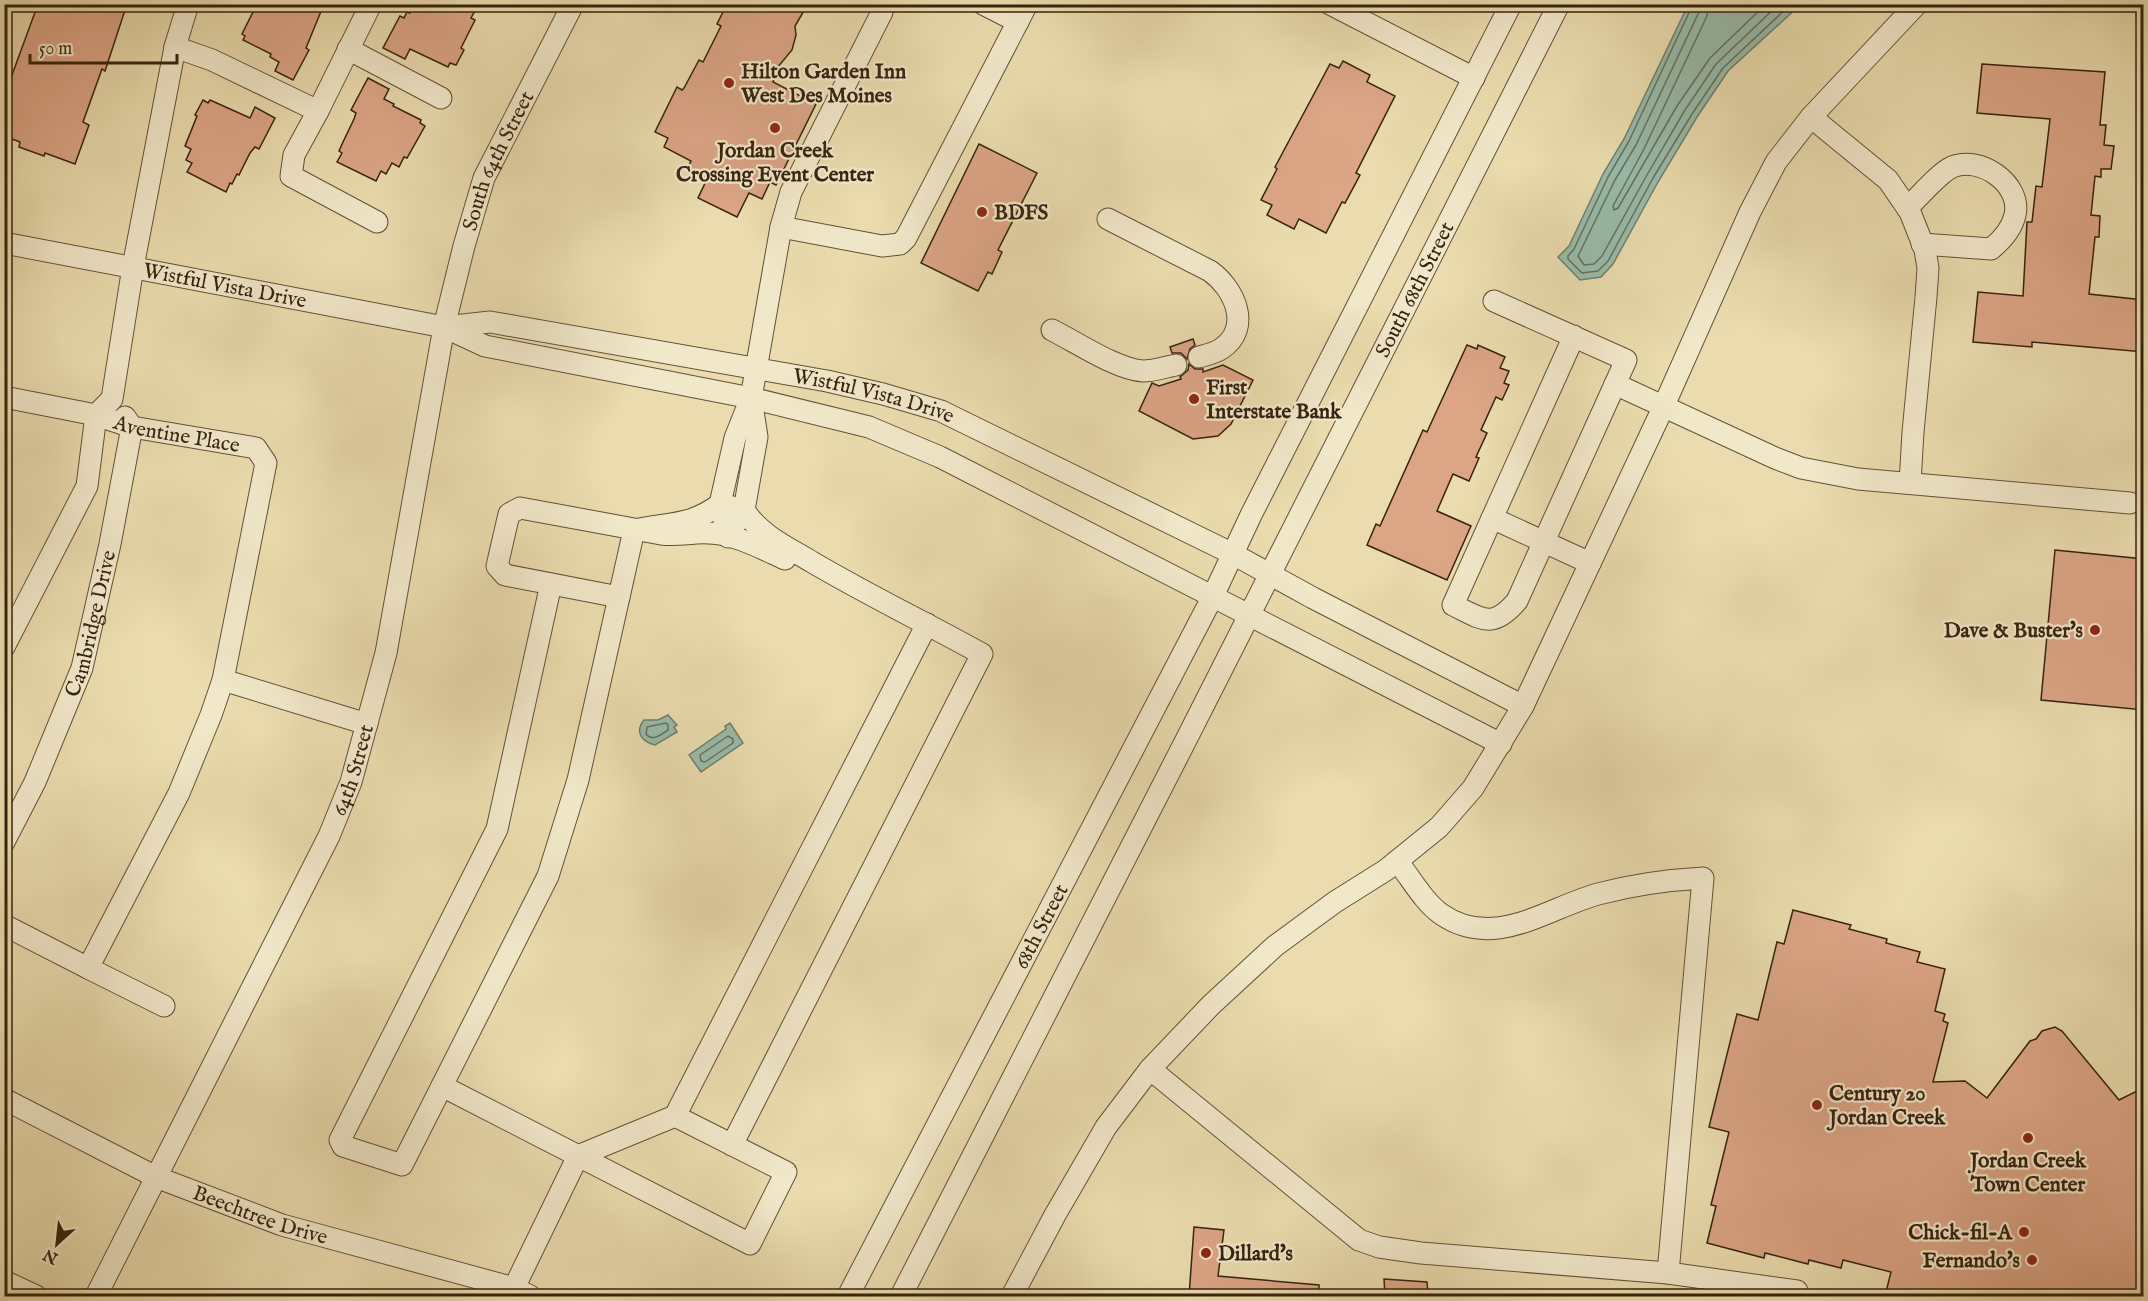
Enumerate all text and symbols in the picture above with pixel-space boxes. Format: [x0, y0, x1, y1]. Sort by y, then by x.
scale bar [30, 27, 177, 65]
text: 50 m [39, 38, 72, 61]
place label: Hilton Garden Inn West Des Moines [740, 59, 906, 110]
marker: Hilton Garden Inn West Des Moines [722, 76, 736, 90]
street label: South 64th Street [457, 87, 541, 234]
marker: Jordan Creek Crossing Event Center [768, 121, 782, 135]
place label: Jordan Creek Crossing Event Center [676, 138, 874, 189]
place label: BDFS [994, 200, 1049, 227]
marker: BDFS [975, 205, 989, 219]
street label: South 68th Street [1370, 218, 1461, 362]
street label: Wistful Vista Drive [141, 258, 309, 316]
street label: Wistful Vista Drive [791, 363, 959, 431]
place label: First Interstate Bank [1206, 375, 1342, 426]
marker: First Interstate Bank [1187, 392, 1201, 406]
street label: Aventine Place [109, 409, 242, 460]
street label: Cambridge Drive [59, 548, 123, 702]
place label: Dave & Buster's [1944, 618, 2083, 645]
marker: Dave & Buster's [2088, 623, 2102, 637]
street label: 64th Street [327, 722, 381, 820]
street label: 68th Street [1009, 880, 1075, 974]
place label: Century 20 Jordan Creek [1826, 1081, 1946, 1132]
marker: Century 20 Jordan Creek [1810, 1098, 1824, 1112]
marker: Jordan Creek Town Center [2021, 1131, 2035, 1145]
place label: Jordan Creek Town Center [1967, 1148, 2087, 1199]
street label: Beechtree Drive [189, 1180, 331, 1252]
north arrow [27, 1214, 87, 1274]
place label: Chick-fil-A [1908, 1220, 2014, 1247]
marker: Chick-fil-A [2017, 1225, 2031, 1239]
place label: Dillard's [1218, 1241, 1293, 1268]
text: N [40, 1243, 63, 1268]
marker: Dillard's [1199, 1246, 1213, 1260]
place label: Fernando's [1922, 1248, 2020, 1275]
marker: Fernando's [2025, 1253, 2039, 1267]

